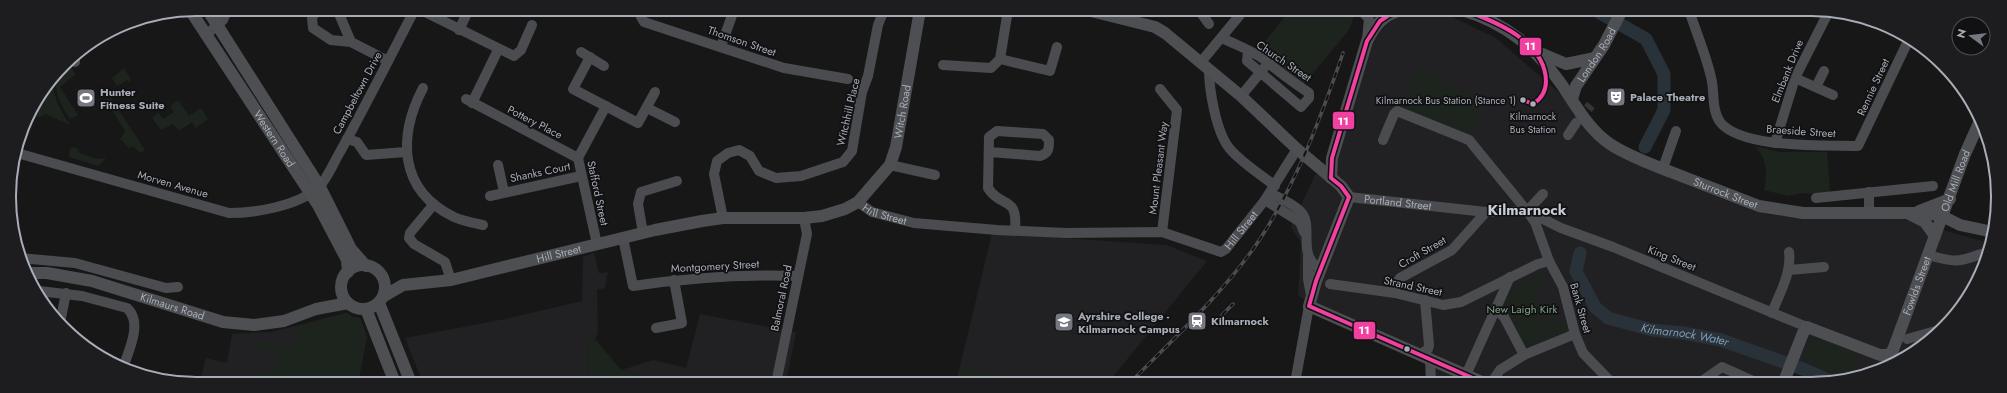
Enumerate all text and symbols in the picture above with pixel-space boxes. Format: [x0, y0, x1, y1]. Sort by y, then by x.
north arrow [1951, 16, 1991, 56]
street label: Thomson Street [706, 22, 779, 60]
street label: London Road [1573, 25, 1620, 85]
text: N [1952, 27, 1970, 40]
street label: Church Street [1253, 37, 1315, 86]
line badge: 11 [1519, 37, 1542, 56]
street label: Elmbank Drive [1767, 37, 1807, 105]
text: 11 [1524, 38, 1536, 54]
street label: Campbeltown Drive [328, 49, 386, 137]
street label: Rennie Street [1853, 55, 1893, 118]
street label: Witchhill Place [832, 76, 864, 148]
street label: Witch Road [890, 83, 915, 140]
place label: Hunter Fitness Suite [100, 84, 165, 113]
theatre icon: Palace Theatre [1605, 86, 1627, 108]
sports icon: Hunter Fitness Suite [75, 87, 97, 109]
place label: Palace Theatre [1630, 89, 1705, 105]
place label: Kilmarnock Bus Station (Stance 1) [1376, 93, 1516, 108]
marker: Kilmarnock Bus Station (Stance 1) [1518, 95, 1528, 105]
marker: Kilmarnock Bus Station [1528, 99, 1538, 109]
street label: Pottery Place [505, 101, 566, 143]
street label: Western Road [250, 107, 299, 170]
place label: Kilmarnock Bus Station [1510, 109, 1557, 137]
line badge: 11 [1332, 111, 1355, 130]
text: 11 [1337, 113, 1349, 129]
street label: Mount Pleasant Way [1144, 121, 1172, 215]
street label: Braeside Street [1766, 121, 1837, 141]
street label: Old Mill Road [1937, 147, 1974, 214]
street label: Shanks Court [508, 158, 572, 186]
street label: Stafford Street [583, 159, 613, 227]
street label: Morven Avenue [136, 166, 210, 202]
street label: Sturrock Street [1691, 173, 1760, 213]
street label: Portland Street [1363, 191, 1433, 214]
district label: Kilmarnock [1488, 199, 1567, 221]
street label: Hill Street [859, 200, 909, 229]
street label: Hill Street [1220, 207, 1261, 253]
street label: Croft Street [1395, 232, 1449, 272]
street label: Hill Street [535, 240, 583, 267]
street label: King Street [1646, 241, 1699, 275]
street label: Fowlds Street [1899, 254, 1935, 317]
street label: Montgomery Street [670, 256, 760, 276]
street label: Balmoral Road [766, 263, 796, 333]
street label: Strand Street [1382, 272, 1444, 300]
street label: Bank Street [1566, 281, 1596, 335]
street label: Kilmaurs Road [138, 289, 207, 324]
park label: New Laigh Kirk [1487, 301, 1558, 317]
place label: Ayrshire College - Kilmarnock Campus [1077, 308, 1180, 337]
station icon: Kilmarnock [1186, 310, 1208, 332]
school or university icon: Ayrshire College - Kilmarnock Campus [1053, 311, 1075, 333]
place label: Kilmarnock [1211, 313, 1269, 329]
water label: Kilmarnock Water [1639, 318, 1732, 351]
line badge: 11 [1353, 321, 1376, 340]
text: 11 [1358, 322, 1370, 338]
unlabelled marker [1402, 344, 1412, 354]

